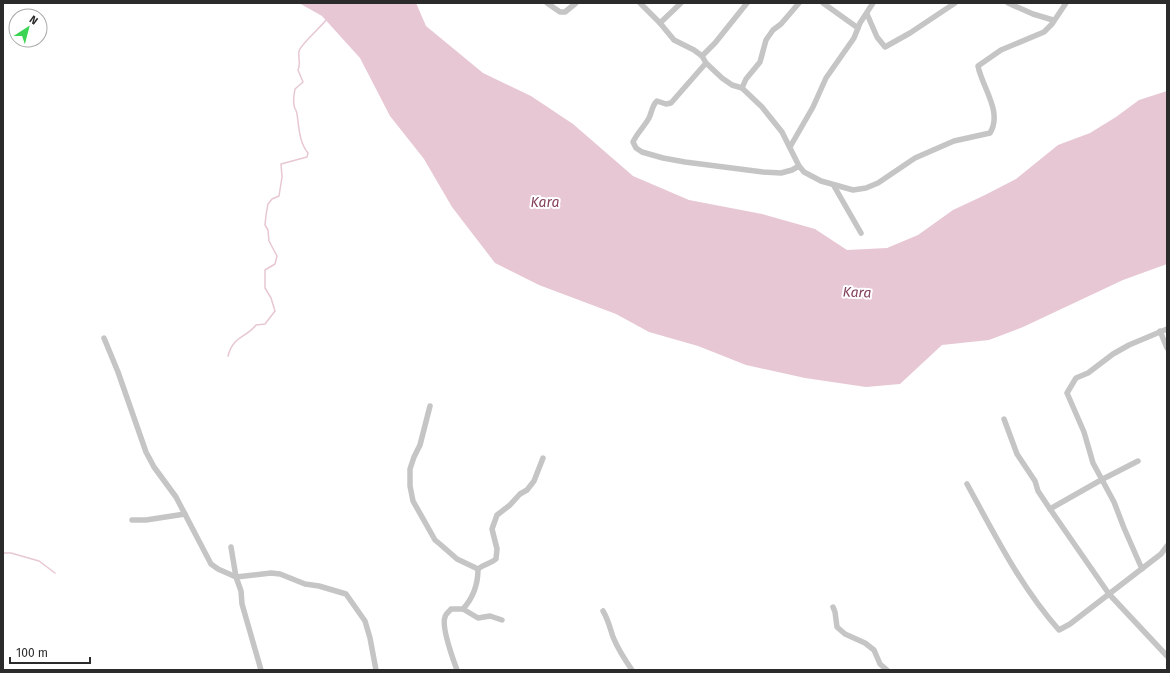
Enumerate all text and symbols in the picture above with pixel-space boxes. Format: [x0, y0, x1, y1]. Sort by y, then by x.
north arrow [8, 8, 48, 48]
text: N [27, 13, 40, 28]
water label: Kara [531, 194, 559, 211]
water label: Kara [842, 284, 872, 301]
scale bar [10, 639, 90, 665]
text: 100 m [16, 646, 48, 660]

